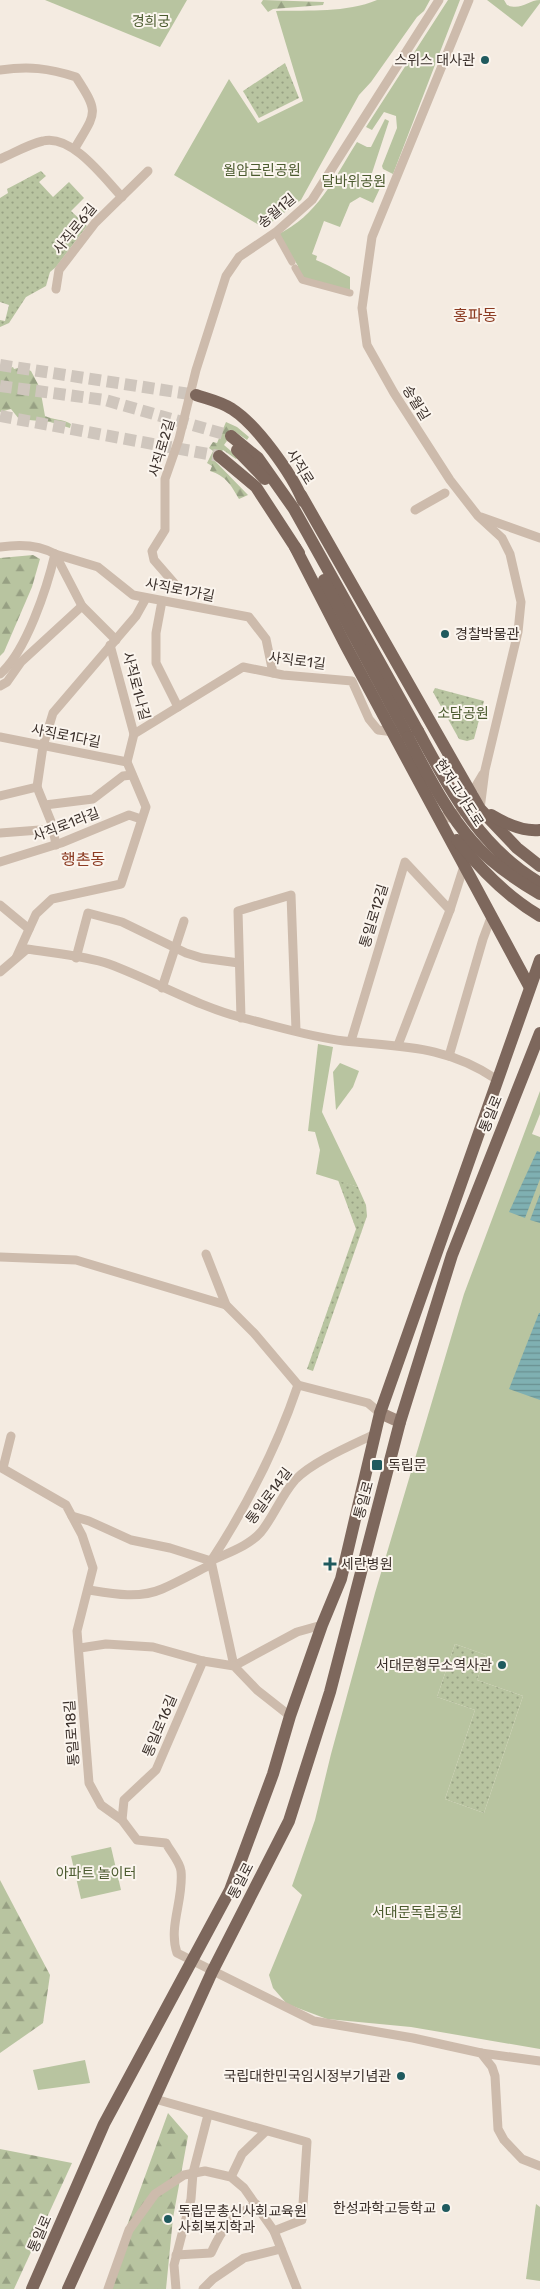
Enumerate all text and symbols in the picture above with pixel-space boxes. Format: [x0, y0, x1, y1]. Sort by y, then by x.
park label: 경희궁 [132, 13, 170, 30]
place label: 스위스 대사관 [394, 52, 475, 69]
marker: 스위스 대사관 [479, 54, 491, 66]
park label: 월암근린공원 [223, 162, 301, 179]
park label: 달바위공원 [322, 173, 386, 190]
street label: 송월1길 [254, 190, 300, 232]
street label: 사직로6길 [50, 200, 100, 258]
district label: 홍파동 [453, 306, 497, 325]
street label: 송월길 [399, 382, 433, 424]
street label: 사직로2길 [146, 417, 178, 479]
street label: 사직로 [283, 446, 318, 488]
street label: 사직로1가길 [144, 575, 216, 605]
place label: 경찰박물관 [455, 626, 520, 643]
marker: 경찰박물관 [439, 628, 451, 640]
street label: 사직로1길 [267, 649, 327, 673]
street label: 사직로1나길 [119, 650, 153, 722]
park label: 소담공원 [437, 705, 489, 722]
street label: 사직로1다길 [30, 721, 102, 751]
street label: 현저고가도로 [431, 756, 487, 830]
street label: 사직로1라길 [30, 804, 102, 846]
district label: 행촌동 [61, 850, 105, 869]
street label: 통일로12길 [356, 882, 392, 950]
street label: 통일로 [476, 1093, 506, 1135]
place label: 독립문 [388, 1457, 427, 1474]
marker: 독립문 [370, 1458, 384, 1472]
street label: 통일로14길 [242, 1464, 296, 1528]
street label: 통일로 [351, 1479, 377, 1521]
place label: 세란병원 [341, 1556, 393, 1573]
marker: 세란병원 [323, 1557, 337, 1571]
place label: 서대문형무소역사관 [376, 1657, 492, 1674]
marker: 서대문형무소역사관 [496, 1659, 508, 1671]
street label: 통일로16길 [139, 1692, 181, 1760]
street label: 통일로18길 [61, 1699, 83, 1767]
street label: 통일로 [225, 1860, 257, 1902]
park label: 아파트 놀이터 [56, 1865, 136, 1882]
park label: 서대문독립공원 [372, 1904, 462, 1921]
place label: 국립대한민국임시정부기념관 [224, 2068, 391, 2085]
marker: 국립대한민국임시정부기념관 [395, 2070, 407, 2082]
place label: 한성과학고등학교 [333, 2200, 436, 2217]
marker: 한성과학고등학교 [440, 2202, 452, 2214]
place label: 독립문총신사회교육원 사회복지학과 [178, 2203, 307, 2236]
street label: 통일로 [25, 2213, 55, 2255]
marker: 독립문총신사회교육원 사회복지학과 [162, 2213, 174, 2225]

